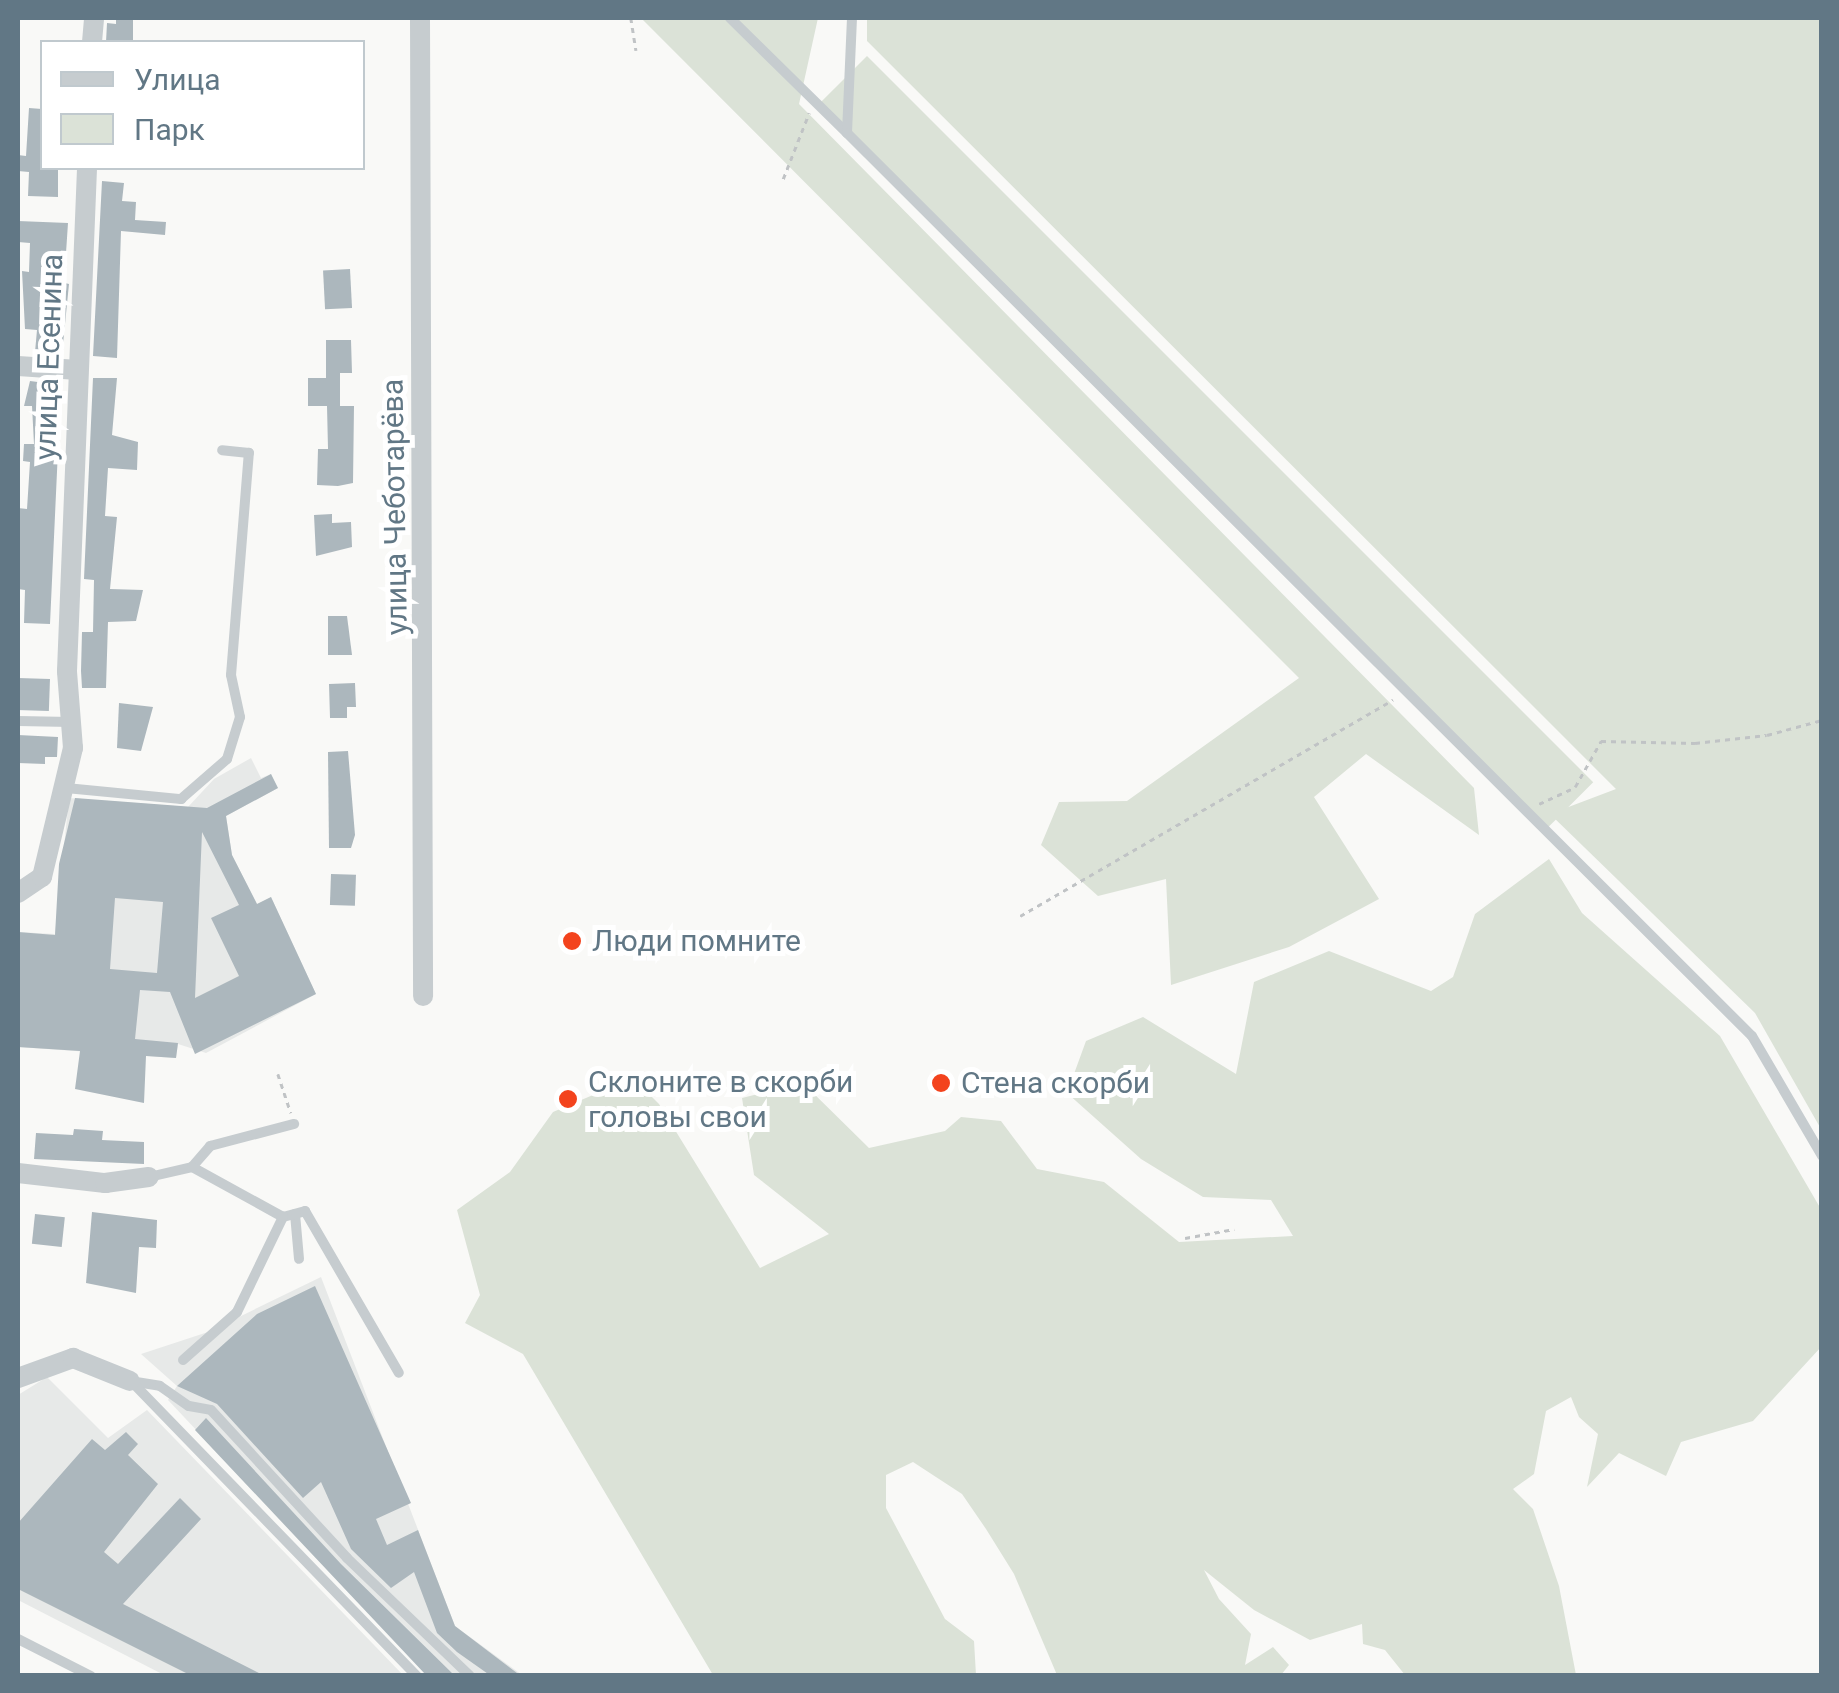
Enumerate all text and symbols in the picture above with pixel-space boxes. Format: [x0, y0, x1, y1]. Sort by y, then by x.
legend [40, 40, 365, 170]
text: Улица [134, 62, 221, 97]
text: Парк [134, 112, 205, 147]
street label: улица Есенина [27, 253, 71, 461]
street label: улица Чеботарёва [375, 379, 415, 635]
place label: Люди помните [592, 923, 801, 959]
marker: Люди помните [561, 930, 583, 952]
place label: Склоните в скорби головы свои [588, 1064, 853, 1134]
place label: Стена скорби [961, 1065, 1150, 1101]
marker: Стена скорби [930, 1072, 952, 1094]
marker: Склоните в скорби головы свои [557, 1088, 579, 1110]

